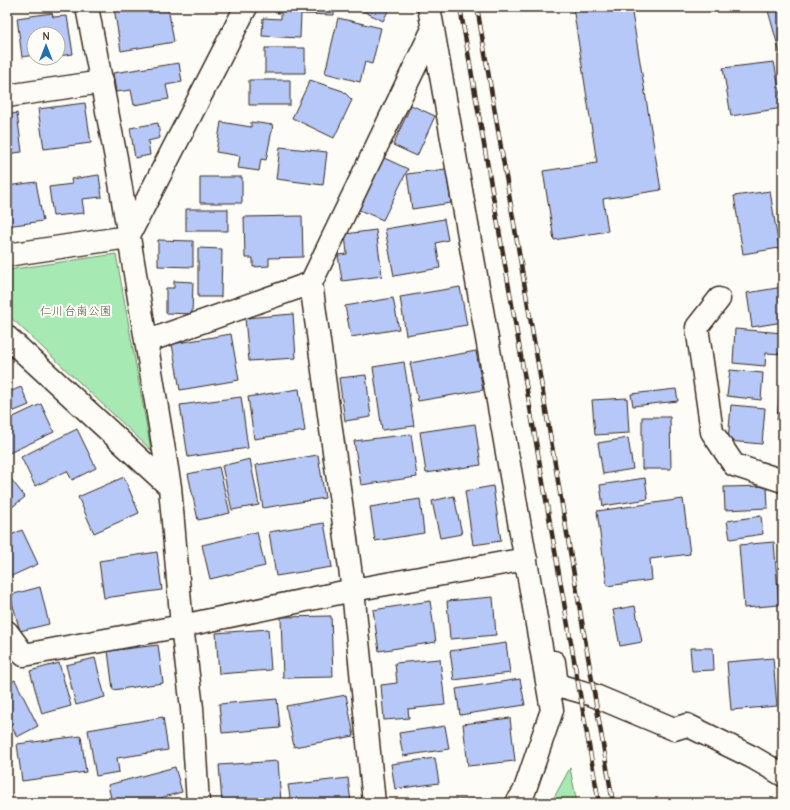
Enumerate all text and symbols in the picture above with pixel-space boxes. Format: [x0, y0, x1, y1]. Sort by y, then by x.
north arrow [26, 26, 66, 66]
text: N [42, 30, 50, 43]
park label: 仁川台南公園 [40, 304, 112, 318]

